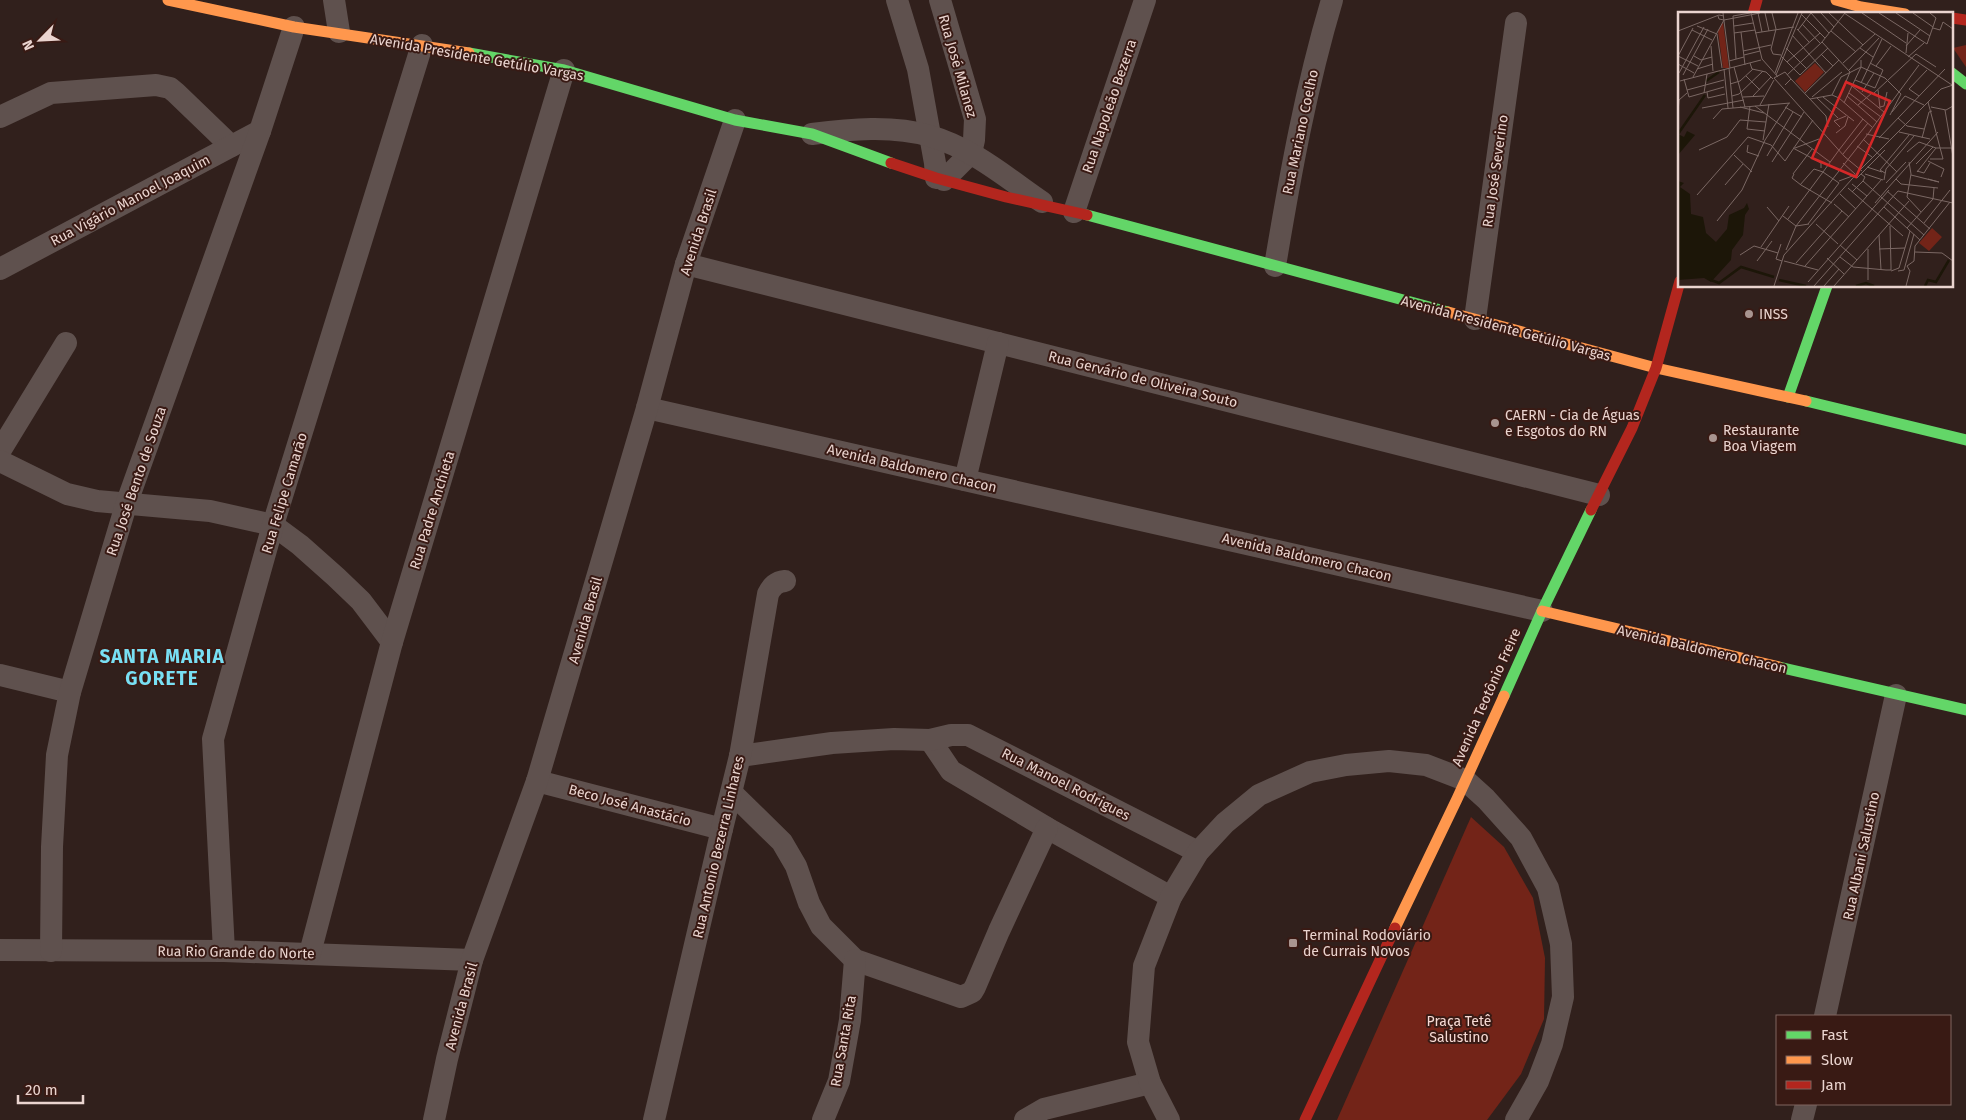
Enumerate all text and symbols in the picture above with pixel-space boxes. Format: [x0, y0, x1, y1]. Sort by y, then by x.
inset map [1678, 12, 1954, 288]
street label: Rua José Milanez [935, 13, 980, 120]
north arrow [15, 15, 65, 65]
street label: Avenida Presidente Getúlio Vargas [369, 30, 585, 85]
text: N [19, 37, 38, 53]
street label: Rua Napoleão Bezerra [1079, 37, 1140, 175]
street label: Rua Mariano Coelho [1279, 68, 1322, 196]
street label: Rua José Severino [1479, 114, 1512, 229]
street label: Rua Vigário Manoel Joaquim [48, 151, 213, 250]
street label: Avenida Brasil [677, 187, 720, 277]
street label: Avenida Presidente Getúlio Vargas [1399, 292, 1613, 365]
place label: INSS [1759, 306, 1788, 323]
marker: INSS [1743, 308, 1755, 320]
street label: Rua Gervário de Oliveira Souto [1047, 348, 1239, 411]
street label: Rua José Bento de Souza [103, 404, 170, 558]
place label: CAERN - Cia de Águas e Esgotos do RN [1505, 406, 1640, 440]
marker: CAERN - Cia de Águas e Esgotos do RN [1489, 417, 1501, 429]
place label: Restaurante Boa Viagem [1723, 422, 1799, 455]
street label: Rua Felipe Camarão [258, 431, 311, 556]
marker: Restaurante Boa Viagem [1707, 432, 1719, 444]
street label: Avenida Baldomero Chacon [825, 441, 998, 496]
street label: Rua Padre Anchieta [406, 449, 459, 571]
street label: Avenida Baldomero Chacon [1220, 530, 1393, 585]
street label: Avenida Brasil [565, 575, 606, 666]
street label: Avenida Baldomero Chacon [1615, 622, 1788, 677]
street label: Avenida Teotônio Freire [1448, 626, 1525, 769]
district label: SANTA MARIA GORETE [99, 645, 225, 690]
street label: Rua Manoel Rodrigues [999, 745, 1133, 824]
street label: Rua Antonio Bezerra Linhares [689, 754, 748, 940]
street label: Beco José Anastácio [567, 781, 693, 830]
street label: Rua Albani Salustino [1840, 790, 1883, 922]
place label: Terminal Rodoviário de Currais Novos [1303, 927, 1431, 960]
marker: Terminal Rodoviário de Currais Novos [1287, 937, 1299, 949]
street label: Rua Rio Grande do Norte [157, 943, 315, 962]
street label: Avenida Brasil [442, 961, 481, 1052]
street label: Rua Santa Rita [827, 994, 860, 1088]
park label: Praça Tetê Salustino [1427, 1013, 1491, 1046]
legend [1776, 1015, 1951, 1105]
text: Fast [1821, 1026, 1848, 1044]
text: Slow [1821, 1051, 1853, 1069]
scale bar [18, 1072, 82, 1104]
text: Jam [1821, 1076, 1847, 1094]
text: 20 m [25, 1081, 58, 1099]

